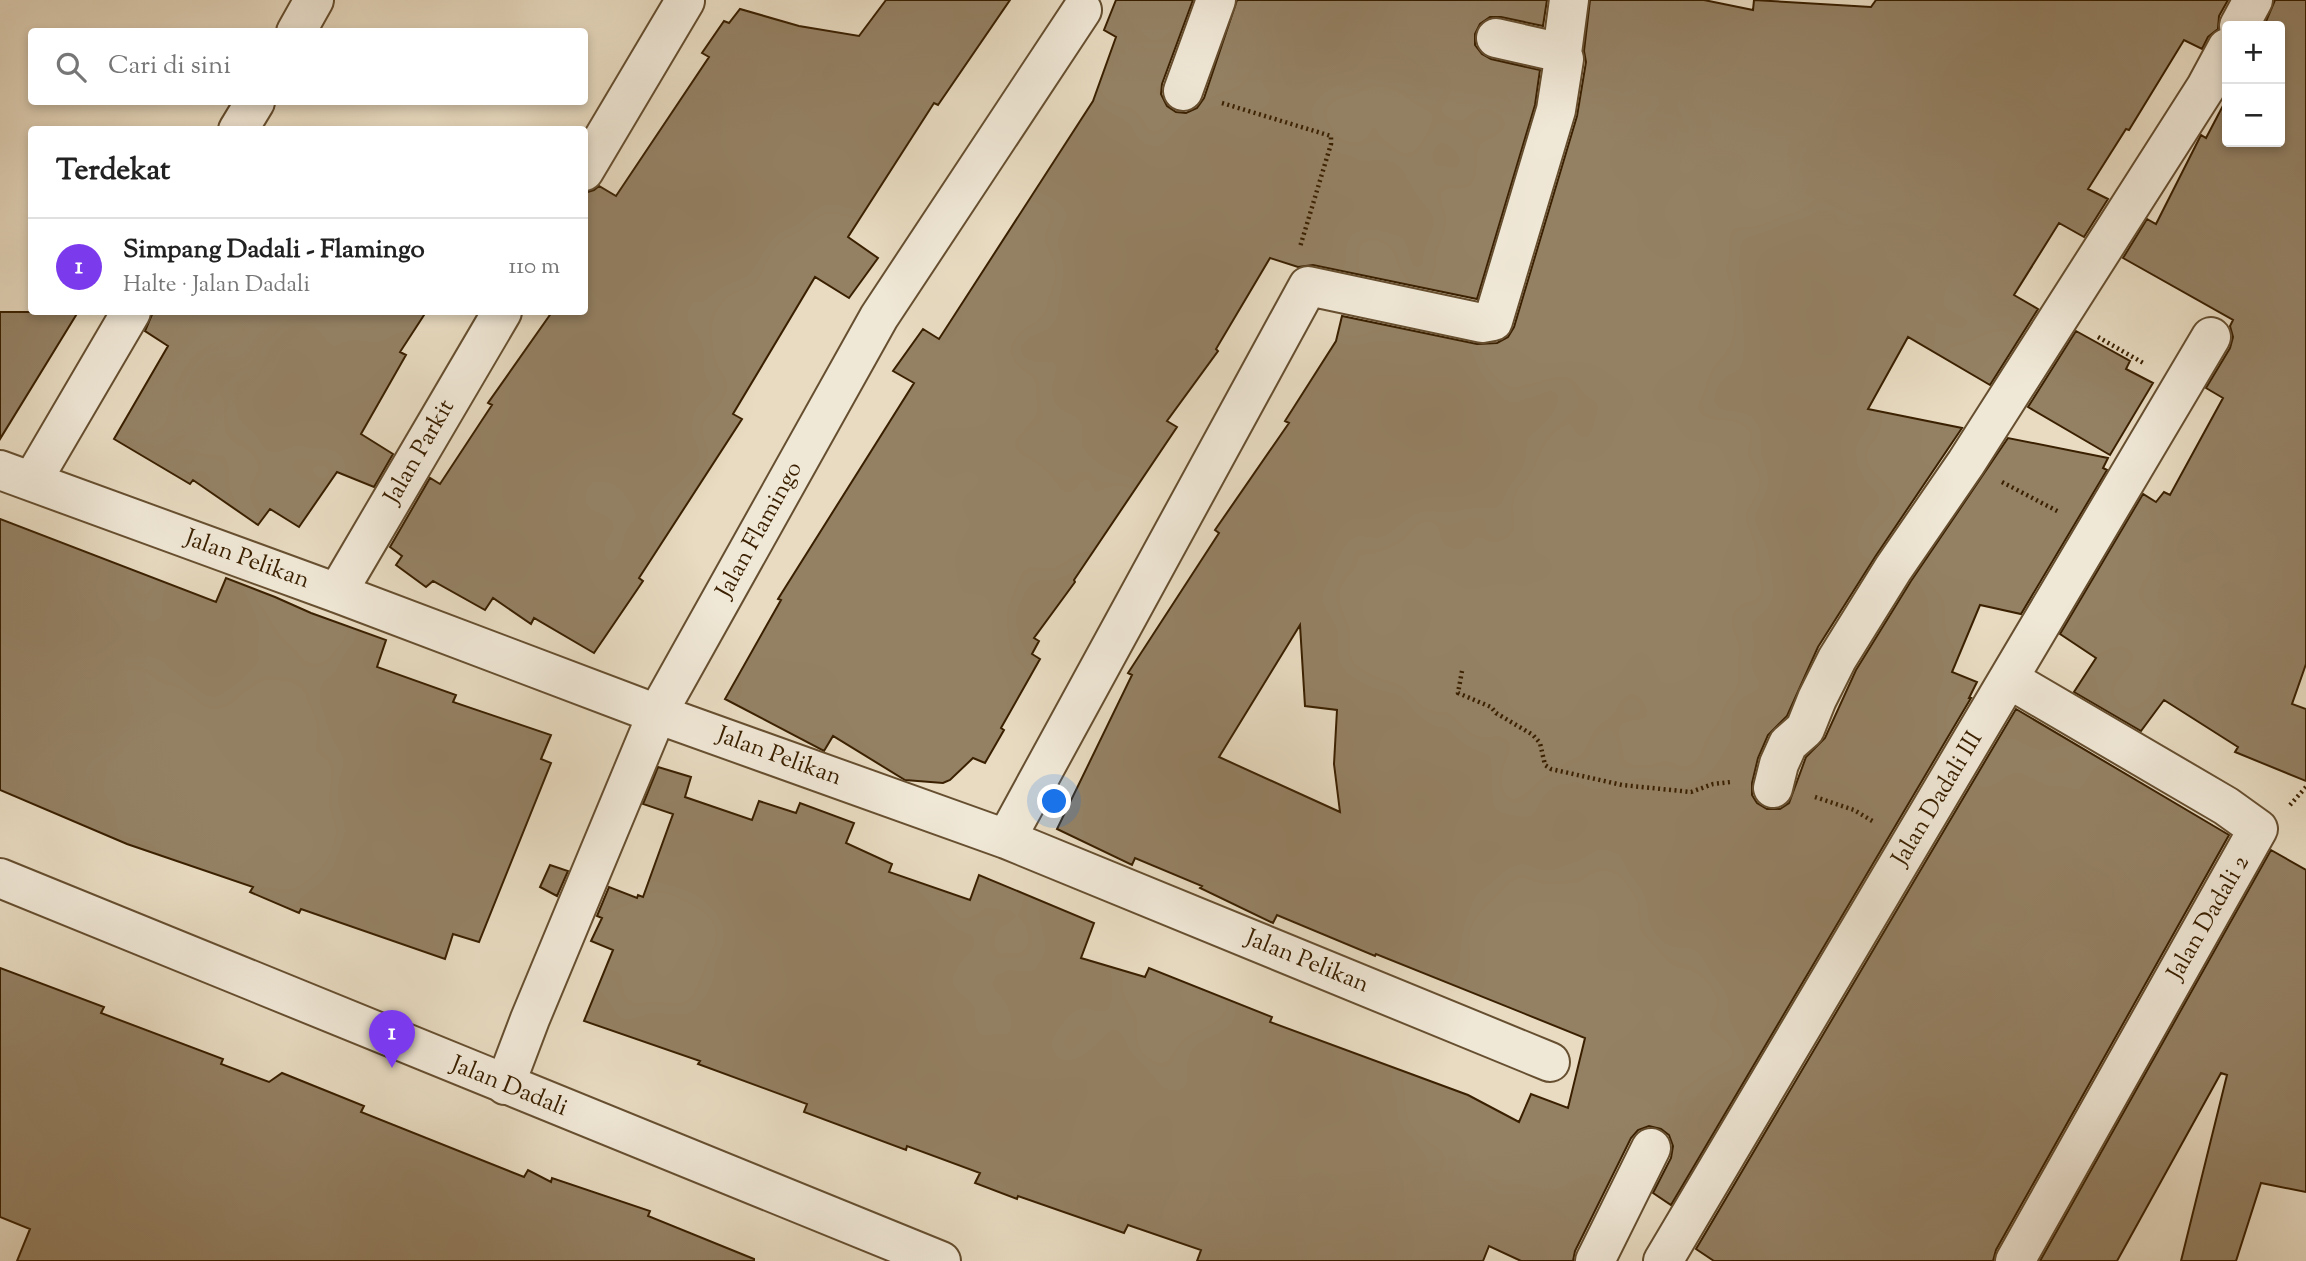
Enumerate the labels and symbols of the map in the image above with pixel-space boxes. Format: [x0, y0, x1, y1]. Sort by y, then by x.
street label: Jalan Parkit [375, 393, 464, 512]
street label: Jalan Flamingo [707, 456, 812, 606]
street label: Jalan Pelikan [178, 521, 314, 598]
street label: Jalan Pelikan [710, 718, 846, 795]
street label: Jalan Dadali III [1883, 725, 1992, 874]
your location [1037, 784, 1071, 818]
street label: Jalan Dadali 2 [2158, 849, 2259, 989]
street label: Jalan Pelikan [1238, 921, 1374, 1002]
pin: 1 [369, 1010, 415, 1068]
street label: Jalan Dadali [444, 1047, 573, 1126]

